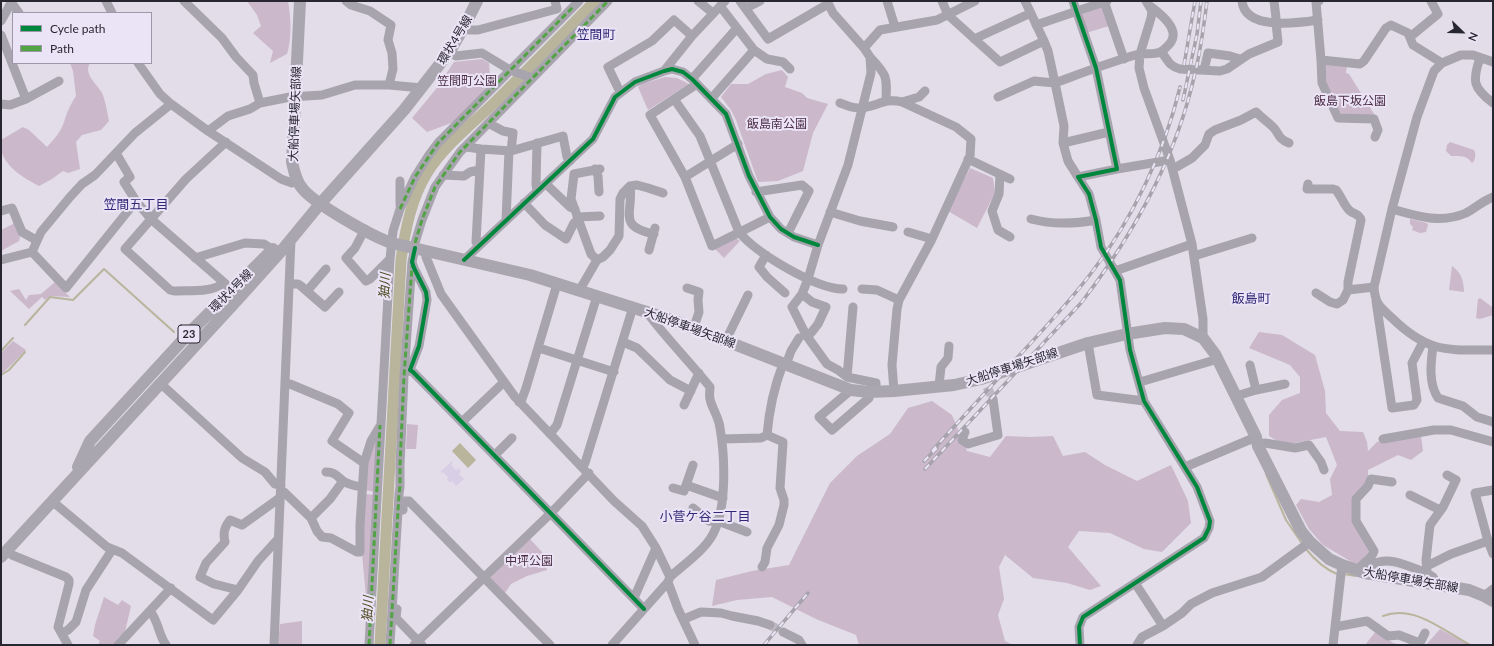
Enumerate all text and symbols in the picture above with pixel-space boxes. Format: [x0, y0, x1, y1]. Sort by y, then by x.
legend [12, 12, 152, 64]
north arrow [1442, 12, 1482, 52]
street label: 環状4号線 [435, 13, 475, 67]
text: Cycle path [50, 21, 105, 36]
district label: 笠間町 [577, 27, 615, 43]
text: N [1466, 30, 1481, 43]
text: Path [50, 41, 74, 56]
street label: 大船停車場矢部線 [286, 66, 304, 162]
park label: 笠間町公園 [437, 74, 497, 88]
park label: 飯島下坂公園 [1314, 94, 1386, 108]
park label: 飯島南公園 [747, 117, 807, 131]
district label: 笠間五丁目 [104, 197, 168, 213]
street label: 環状4号線 [206, 266, 256, 316]
water label: 㹨川 [377, 273, 393, 299]
district label: 飯島町 [1232, 291, 1270, 307]
street label: 大船停車場矢部線 [642, 305, 738, 351]
road number: 23 [178, 325, 200, 343]
street label: 大船停車場矢部線 [964, 345, 1060, 389]
district label: 小菅ケ谷二丁目 [660, 509, 750, 525]
park label: 中坪公園 [505, 554, 553, 568]
street label: 大船停車場矢部線 [1362, 565, 1460, 595]
water label: 㹨川 [360, 596, 376, 622]

